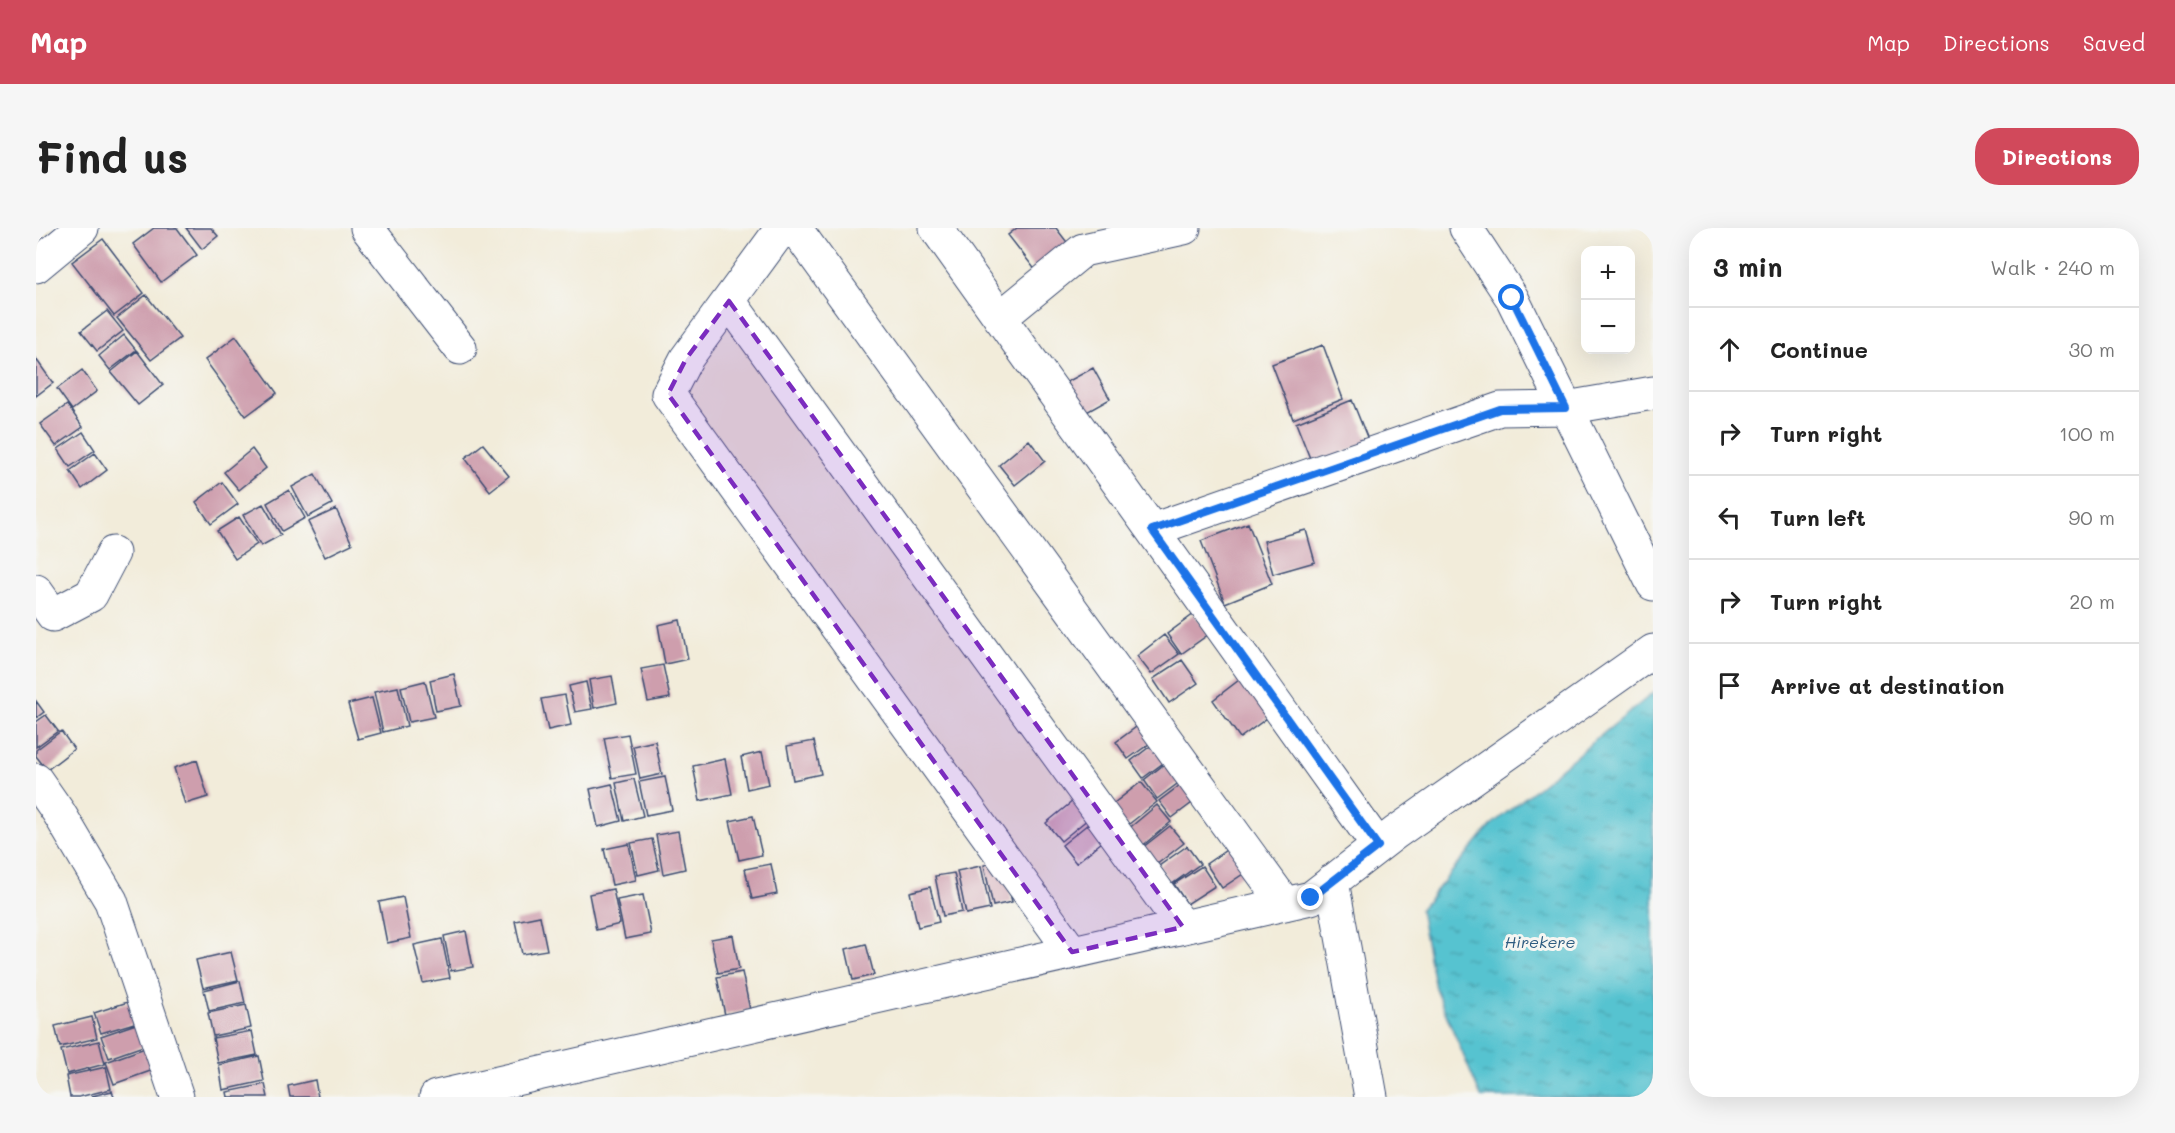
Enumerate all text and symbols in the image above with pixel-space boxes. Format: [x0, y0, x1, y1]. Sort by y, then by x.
text: Map [30, 24, 87, 60]
text: Map [1867, 29, 1910, 56]
text: Directions [1943, 29, 2050, 56]
text: Saved [2083, 29, 2145, 56]
button: Directions [1975, 128, 2139, 185]
text: Find us [36, 129, 188, 184]
map controls [1581, 246, 1635, 354]
button: + [1581, 246, 1635, 300]
text: 3 min [1713, 250, 1782, 284]
text: Walk · 240 m [1990, 254, 2115, 280]
route start [1498, 284, 1524, 310]
button: − [1581, 300, 1635, 354]
icon: ahead [1713, 333, 1746, 366]
text: Continue [1770, 335, 1868, 364]
text: 30 m [2069, 336, 2115, 362]
icon: right [1713, 417, 1746, 450]
text: Turn right [1770, 419, 1882, 448]
text: 100 m [2059, 420, 2115, 446]
icon: left [1713, 501, 1746, 534]
text: Turn left [1770, 503, 1866, 532]
text: 90 m [2069, 504, 2115, 530]
icon: right [1713, 585, 1746, 618]
text: Turn right [1770, 587, 1882, 616]
text: 20 m [2069, 588, 2115, 614]
icon: arrive [1713, 669, 1746, 702]
text: Arrive at destination [1770, 671, 2005, 700]
route end [1297, 884, 1323, 910]
water label: Hirekere [1505, 931, 1575, 952]

